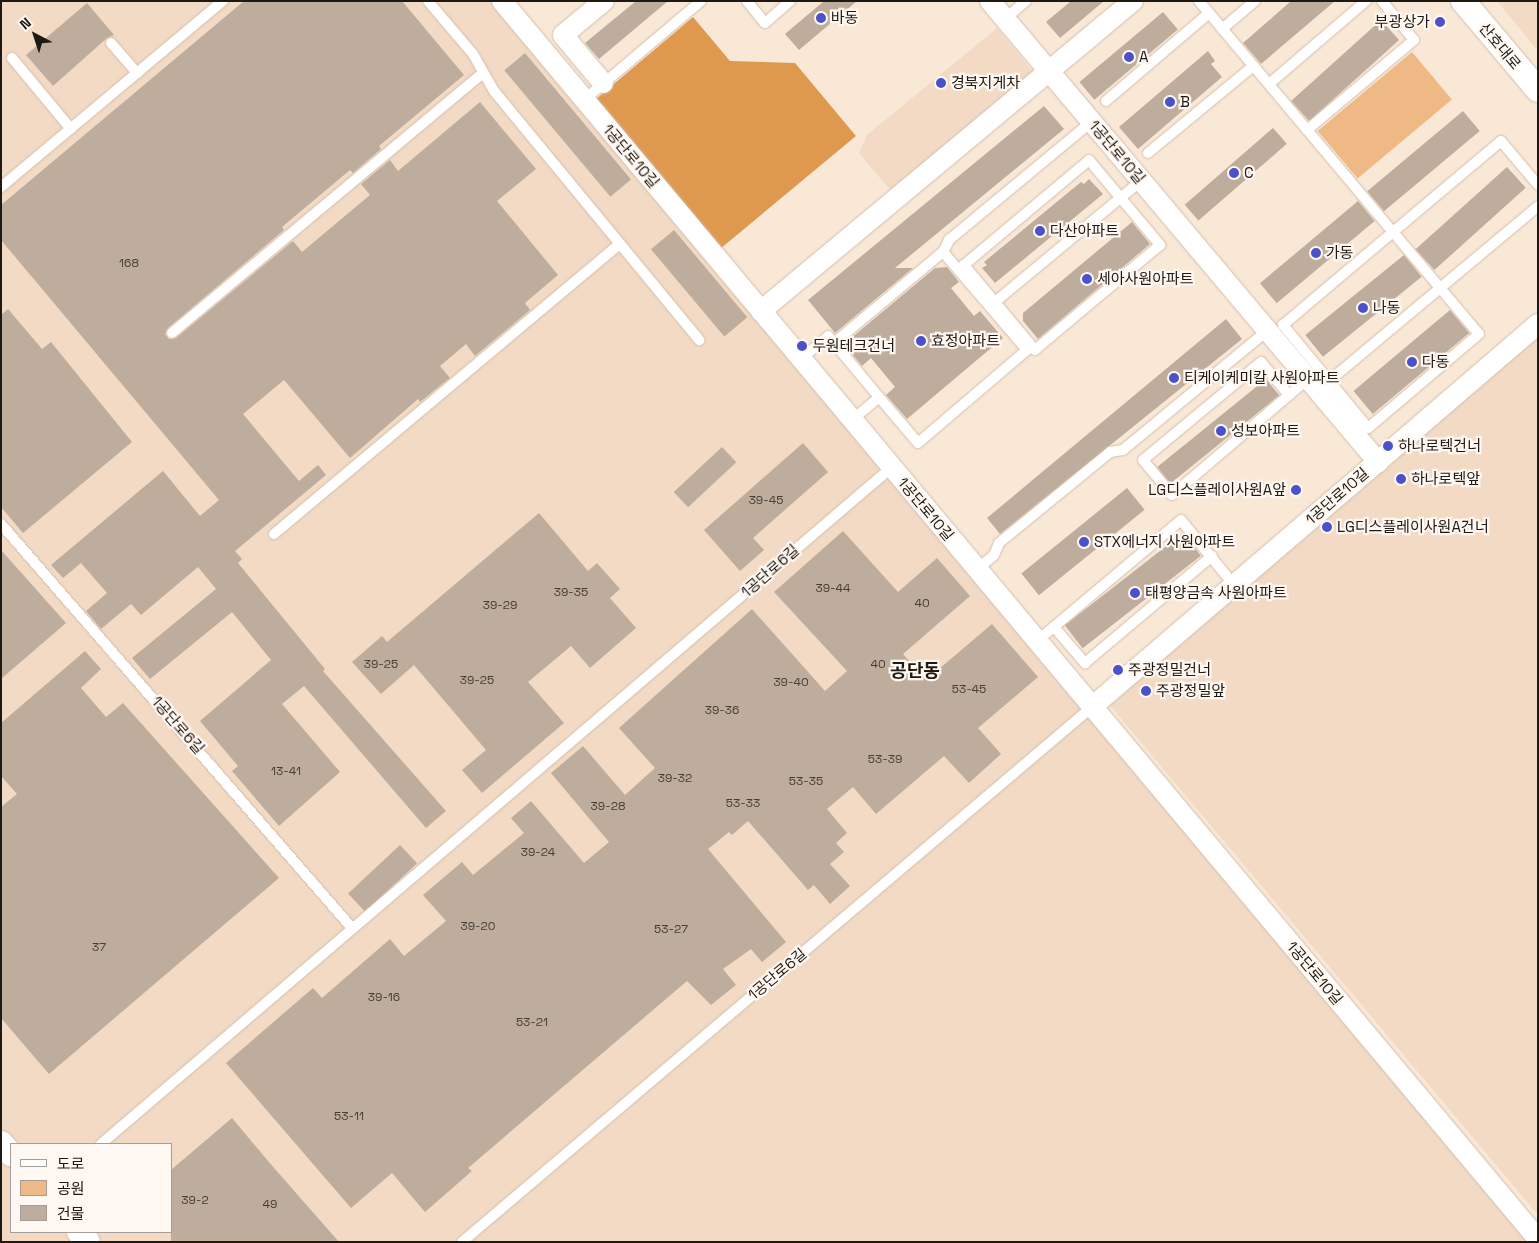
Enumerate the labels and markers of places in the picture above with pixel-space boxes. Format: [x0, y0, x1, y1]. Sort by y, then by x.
place label: 바동 [831, 9, 859, 27]
marker: 바동 [815, 12, 827, 24]
place label: 부광상가 [1375, 13, 1430, 31]
marker: 부광상가 [1434, 16, 1446, 28]
place label: A [1139, 48, 1148, 66]
marker: A [1123, 51, 1135, 63]
place label: 경북지게차 [951, 74, 1020, 92]
marker: 경북지게차 [935, 77, 947, 89]
place label: B [1180, 93, 1190, 111]
marker: B [1164, 96, 1176, 108]
place label: C [1244, 164, 1254, 182]
marker: C [1228, 167, 1240, 179]
place label: 다산아파트 [1050, 222, 1119, 240]
marker: 다산아파트 [1034, 225, 1046, 237]
place label: 가동 [1326, 244, 1354, 262]
marker: 가동 [1310, 247, 1322, 259]
place label: 세아사원아파트 [1097, 270, 1194, 288]
marker: 세아사원아파트 [1081, 273, 1093, 285]
place label: 나동 [1373, 299, 1401, 317]
marker: 나동 [1357, 302, 1369, 314]
place label: 효정아파트 [931, 332, 1000, 350]
marker: 효정아파트 [915, 335, 927, 347]
place label: 두원테크건너 [812, 337, 895, 355]
marker: 두원테크건너 [796, 340, 808, 352]
place label: 다동 [1422, 353, 1450, 371]
marker: 다동 [1406, 356, 1418, 368]
place label: 티케이케미칼 사원아파트 [1184, 369, 1340, 387]
marker: 티케이케미칼 사원아파트 [1168, 372, 1180, 384]
place label: 성보아파트 [1231, 422, 1300, 440]
marker: 성보아파트 [1215, 425, 1227, 437]
place label: 하나로텍건너 [1398, 437, 1481, 455]
marker: 하나로텍건너 [1382, 440, 1394, 452]
place label: 하나로텍앞 [1411, 470, 1480, 488]
marker: 하나로텍앞 [1395, 473, 1407, 485]
place label: LG디스플레이사원A앞 [1148, 481, 1286, 499]
marker: LG디스플레이사원A앞 [1290, 484, 1302, 496]
place label: LG디스플레이사원A건너 [1337, 518, 1488, 536]
marker: LG디스플레이사원A건너 [1321, 521, 1333, 533]
place label: STX에너지 사원아파트 [1094, 533, 1235, 551]
marker: STX에너지 사원아파트 [1078, 536, 1090, 548]
place label: 태평양금속 사원아파트 [1145, 584, 1287, 602]
marker: 태평양금속 사원아파트 [1129, 587, 1141, 599]
place label: 주광정밀건너 [1128, 661, 1211, 679]
marker: 주광정밀건너 [1112, 664, 1124, 676]
place label: 주광정밀앞 [1156, 682, 1225, 700]
marker: 주광정밀앞 [1140, 685, 1152, 697]

